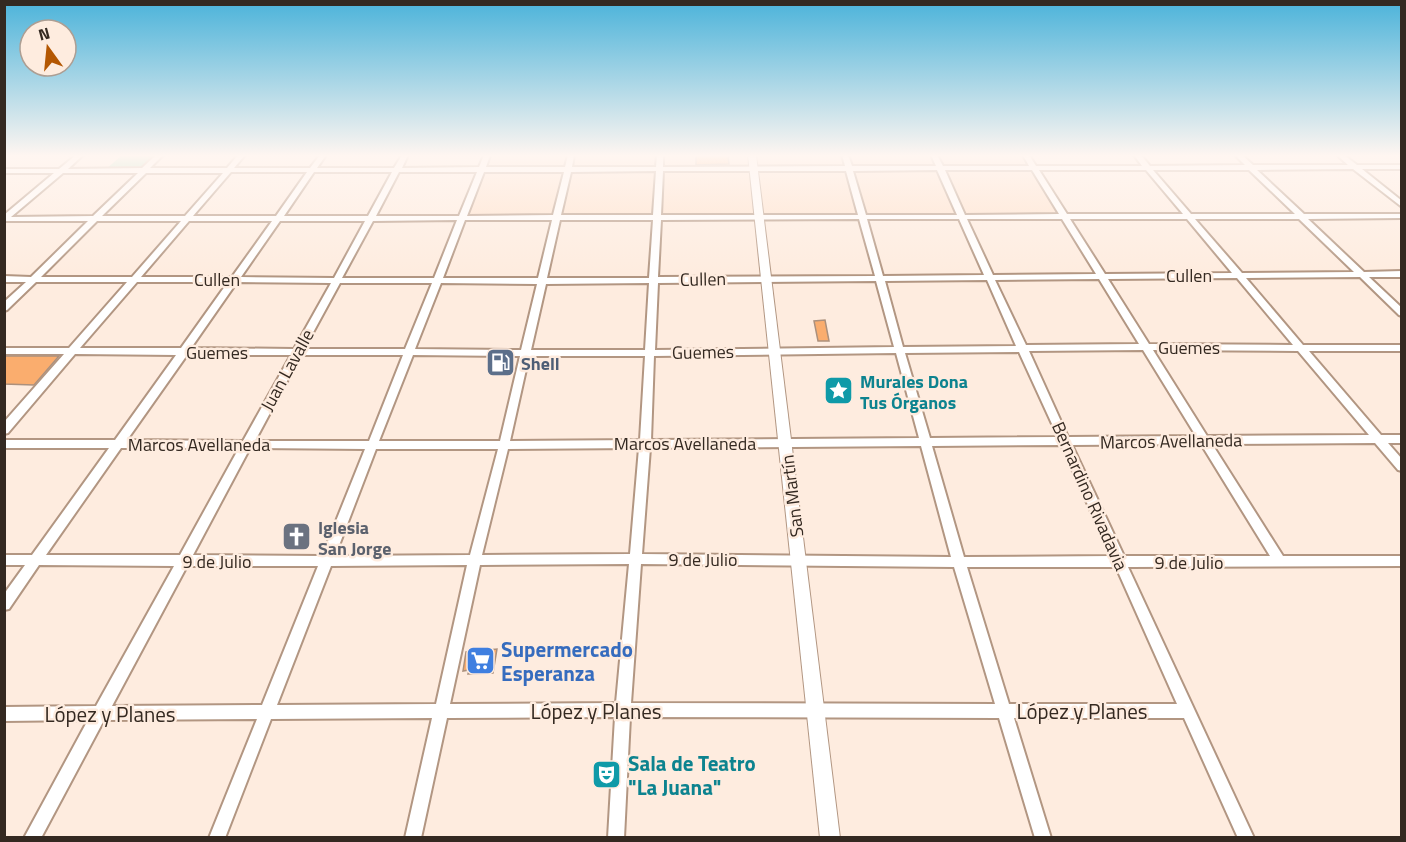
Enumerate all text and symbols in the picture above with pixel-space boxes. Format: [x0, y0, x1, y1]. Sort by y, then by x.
north arrow [18, 18, 78, 78]
text: N [36, 20, 53, 47]
street label: Cullen [1166, 262, 1212, 289]
street label: Cullen [680, 265, 726, 293]
street label: Cullen [194, 266, 240, 293]
street label: Juan Lavalle [253, 324, 321, 416]
street label: Guemes [1158, 334, 1220, 361]
street label: Guemes [672, 338, 734, 366]
street label: Guemes [186, 339, 248, 366]
fuel station icon: Shell [484, 347, 516, 379]
place label: Shell [521, 350, 560, 377]
place label: Murales Dona Tus Órganos [860, 368, 968, 416]
place icon: Murales Dona Tus Órganos [823, 375, 855, 407]
street label: Bernardino Rivadavia [1045, 417, 1135, 575]
street label: Marcos Avellaneda [1100, 426, 1242, 456]
street label: Marcos Avellaneda [614, 430, 756, 457]
street label: Marcos Avellaneda [128, 431, 270, 458]
street label: San Martín [774, 453, 810, 539]
place label: Iglesia San Jorge [318, 514, 391, 562]
church icon: Iglesia San Jorge [281, 521, 313, 553]
street label: 9 de Julio [669, 546, 737, 573]
street label: 9 de Julio [183, 548, 251, 575]
street label: 9 de Julio [1155, 549, 1223, 576]
place label: Supermercado Esperanza [501, 633, 633, 689]
supermarket icon: Supermercado Esperanza [464, 645, 496, 677]
street label: López y Planes [530, 695, 662, 727]
street label: López y Planes [1016, 695, 1148, 727]
street label: López y Planes [44, 698, 176, 730]
place label: Sala de Teatro "La Juana" [628, 747, 756, 803]
theatre icon: Sala de Teatro "La Juana" [591, 759, 623, 791]

